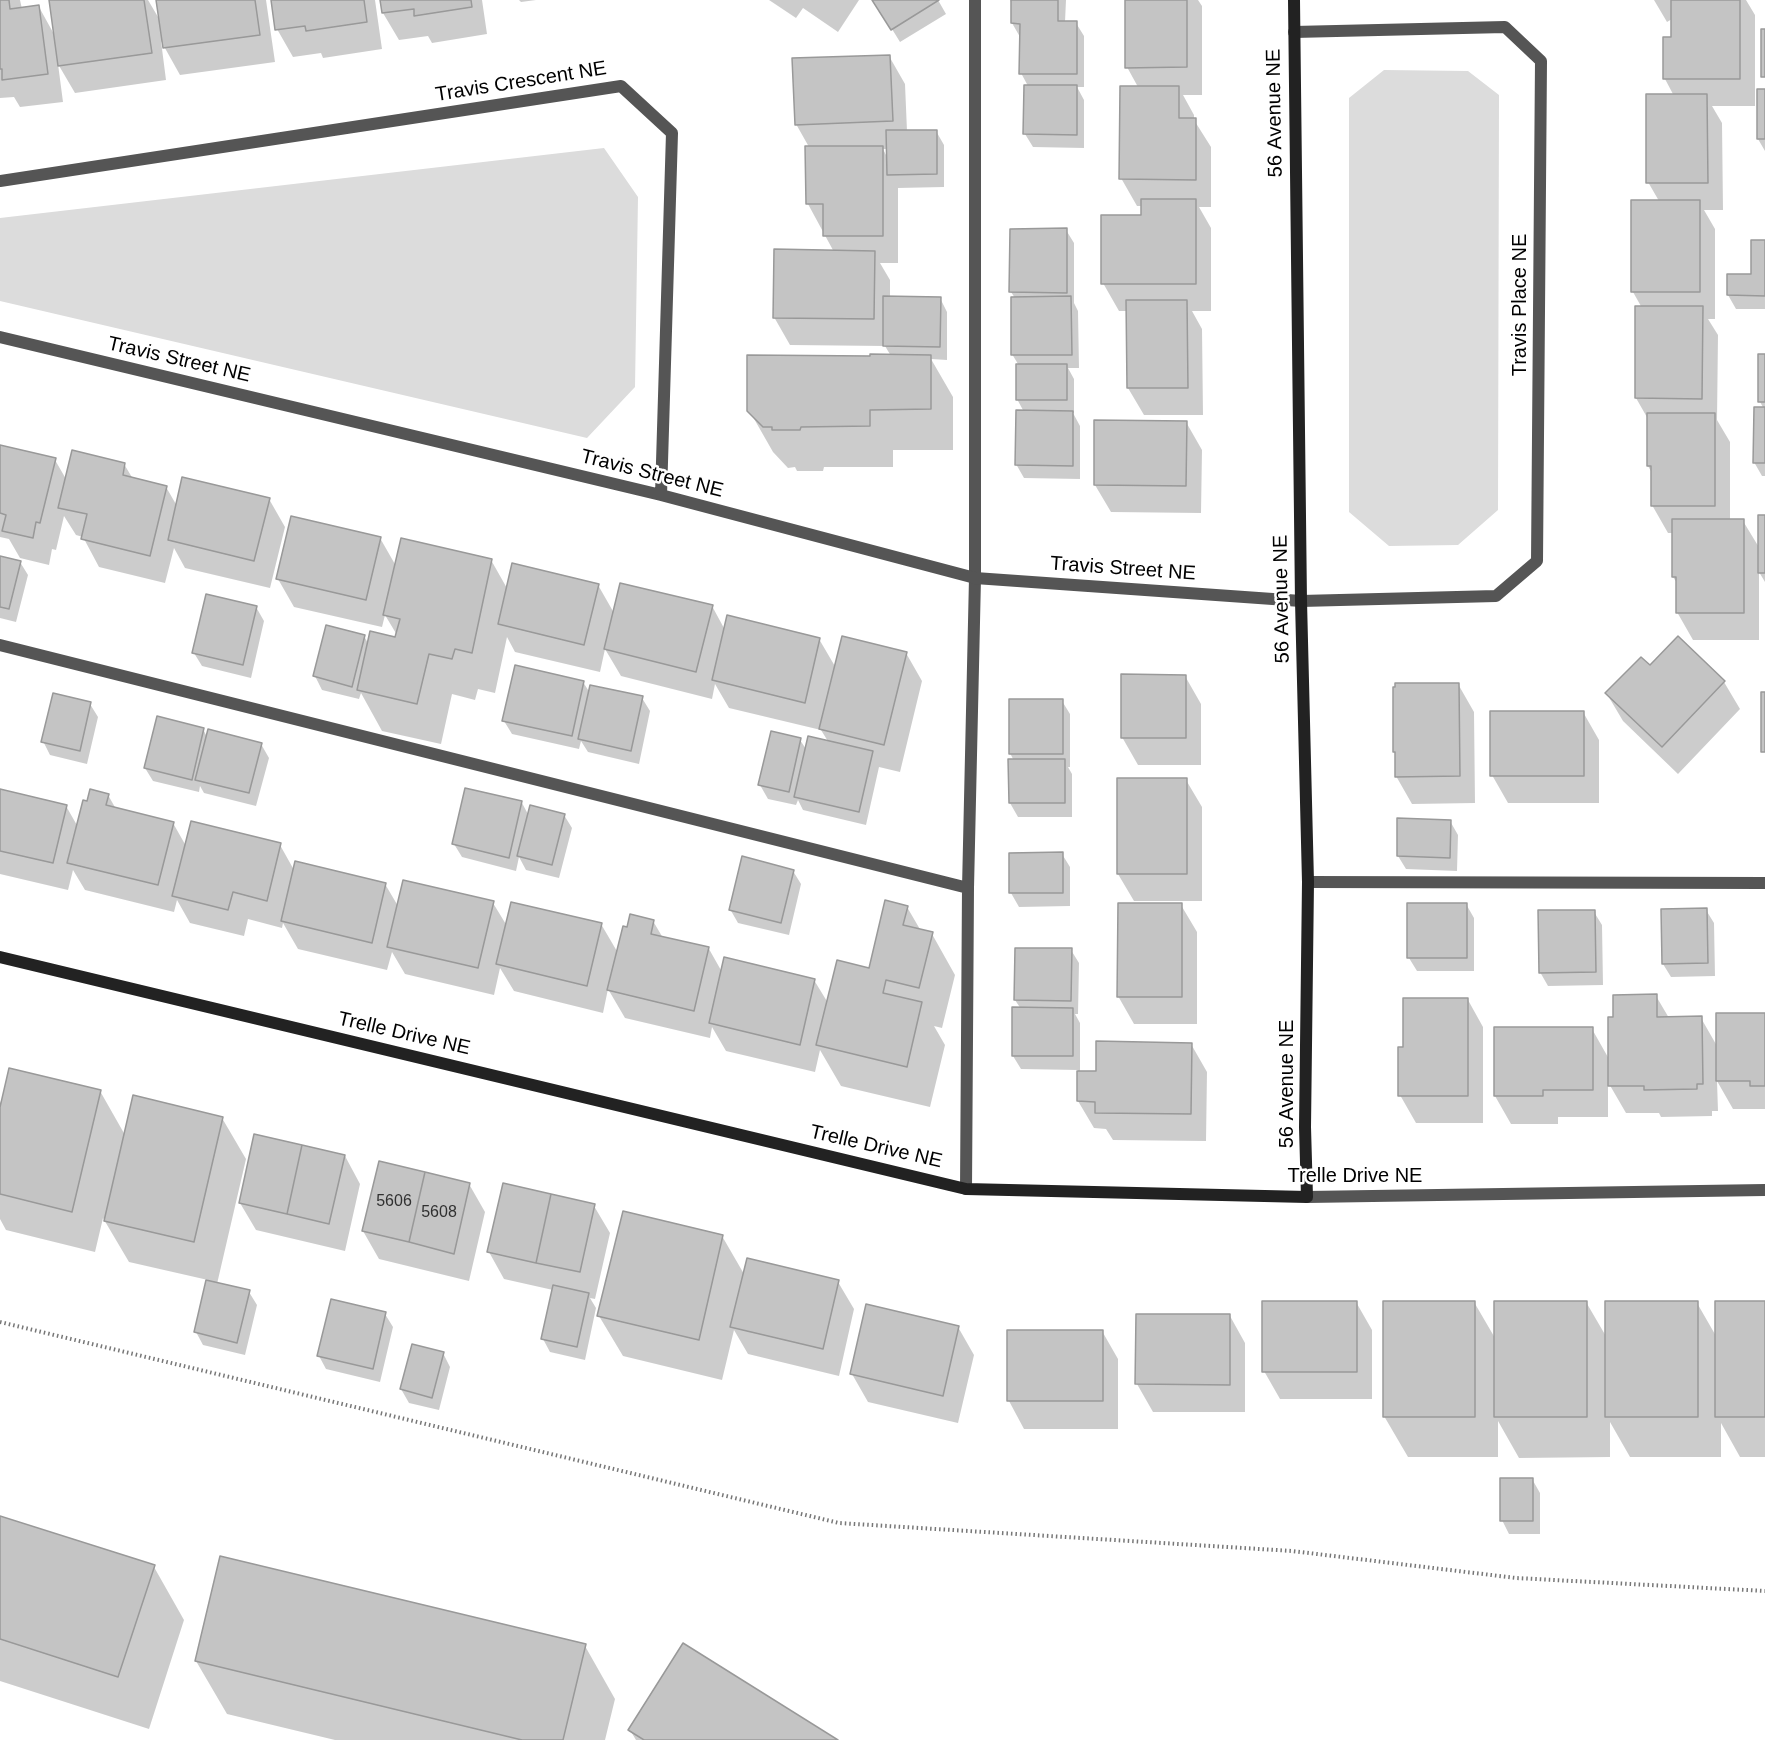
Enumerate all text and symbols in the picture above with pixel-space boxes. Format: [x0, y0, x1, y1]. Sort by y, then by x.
street label: 56 Avenue NE [1262, 48, 1288, 178]
street label: Travis Crescent NE [434, 57, 608, 107]
street label: Travis Place NE [1508, 234, 1532, 376]
street label: Travis Street NE [105, 332, 253, 388]
street label: Travis Street NE [578, 445, 726, 503]
street label: 56 Avenue NE [1269, 534, 1295, 664]
street label: Travis Street NE [1049, 552, 1197, 586]
street label: Trelle Drive NE [336, 1007, 472, 1061]
street label: 56 Avenue NE [1275, 1020, 1299, 1148]
street label: Trelle Drive NE [808, 1120, 944, 1174]
street label: Trelle Drive NE [1288, 1164, 1422, 1188]
house number: 5606 [376, 1192, 412, 1212]
house number: 5608 [421, 1203, 457, 1223]

